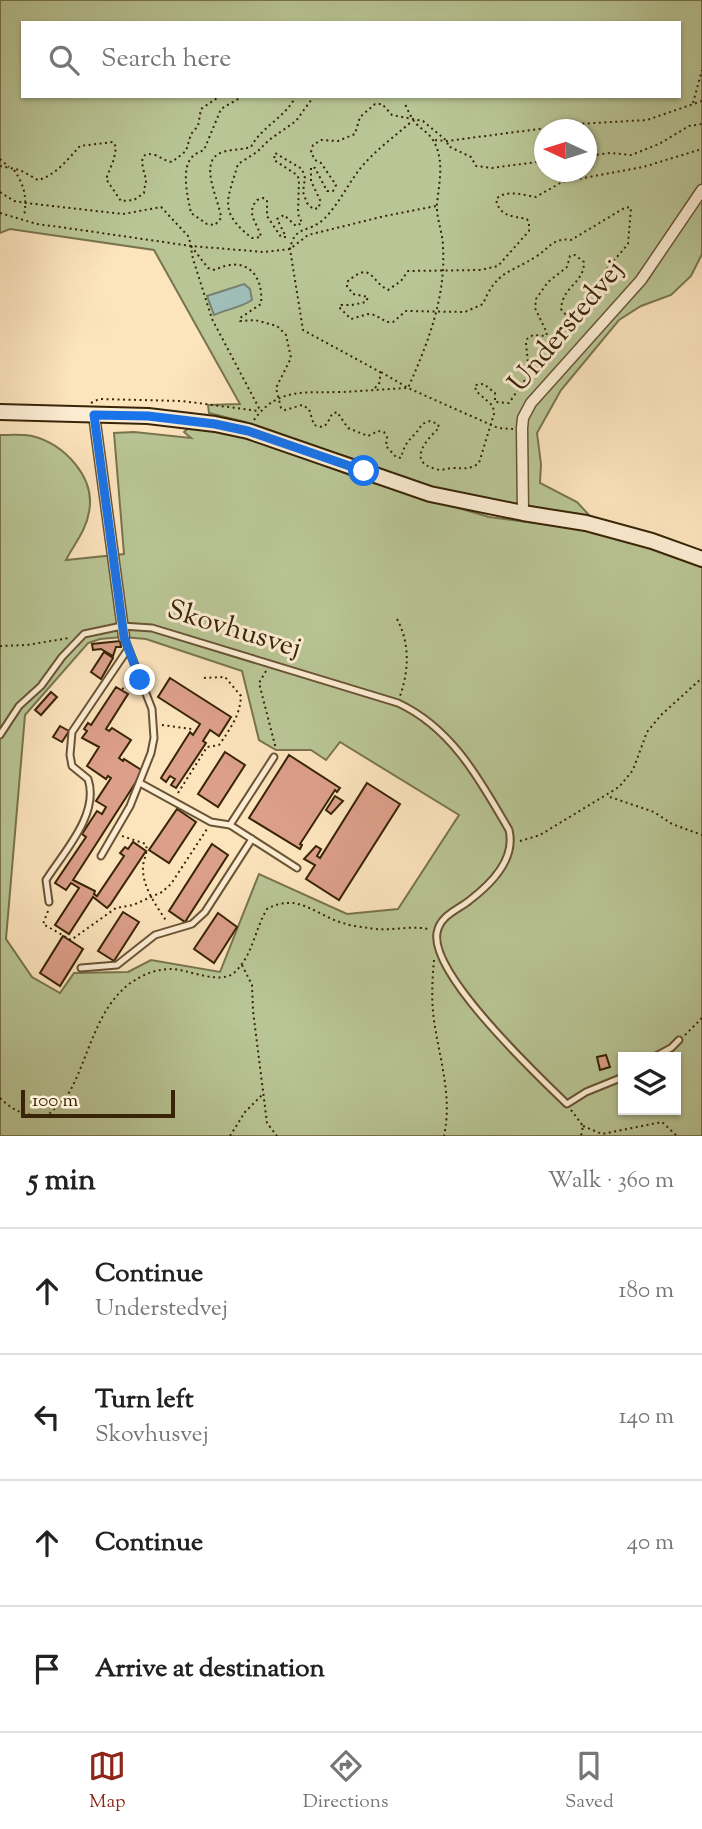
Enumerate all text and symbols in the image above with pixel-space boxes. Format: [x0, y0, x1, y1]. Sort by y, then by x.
search box [21, 21, 681, 98]
icon: search [45, 41, 83, 79]
text: Search here [101, 41, 231, 78]
north arrow [534, 119, 597, 182]
street label: Understedvej [500, 252, 634, 402]
route start [348, 455, 379, 486]
street label: Skovhusvej [162, 591, 306, 669]
route end [124, 664, 155, 695]
map controls [618, 1052, 681, 1115]
button: layers [618, 1052, 681, 1115]
scale bar [21, 1087, 175, 1119]
text: 100 m [32, 1088, 78, 1115]
text: 5 min [28, 1160, 96, 1203]
text: Walk · 360 m [548, 1165, 674, 1198]
text: Continue [95, 1256, 203, 1293]
icon: ahead [28, 1272, 66, 1310]
text: 180 m [619, 1275, 674, 1308]
text: Understedvej [95, 1293, 228, 1326]
text: Turn left [95, 1382, 194, 1419]
icon: left [28, 1398, 66, 1436]
text: 140 m [619, 1401, 674, 1434]
text: Skovhusvej [95, 1419, 209, 1452]
icon: ahead [28, 1524, 66, 1562]
text: Continue [95, 1525, 203, 1562]
text: 40 m [627, 1527, 674, 1560]
icon: arrive [28, 1650, 66, 1688]
text: Arrive at destination [95, 1651, 325, 1688]
tab: Map [88, 1747, 126, 1816]
tab: Directions [303, 1747, 388, 1816]
tab: Saved [565, 1747, 614, 1816]

